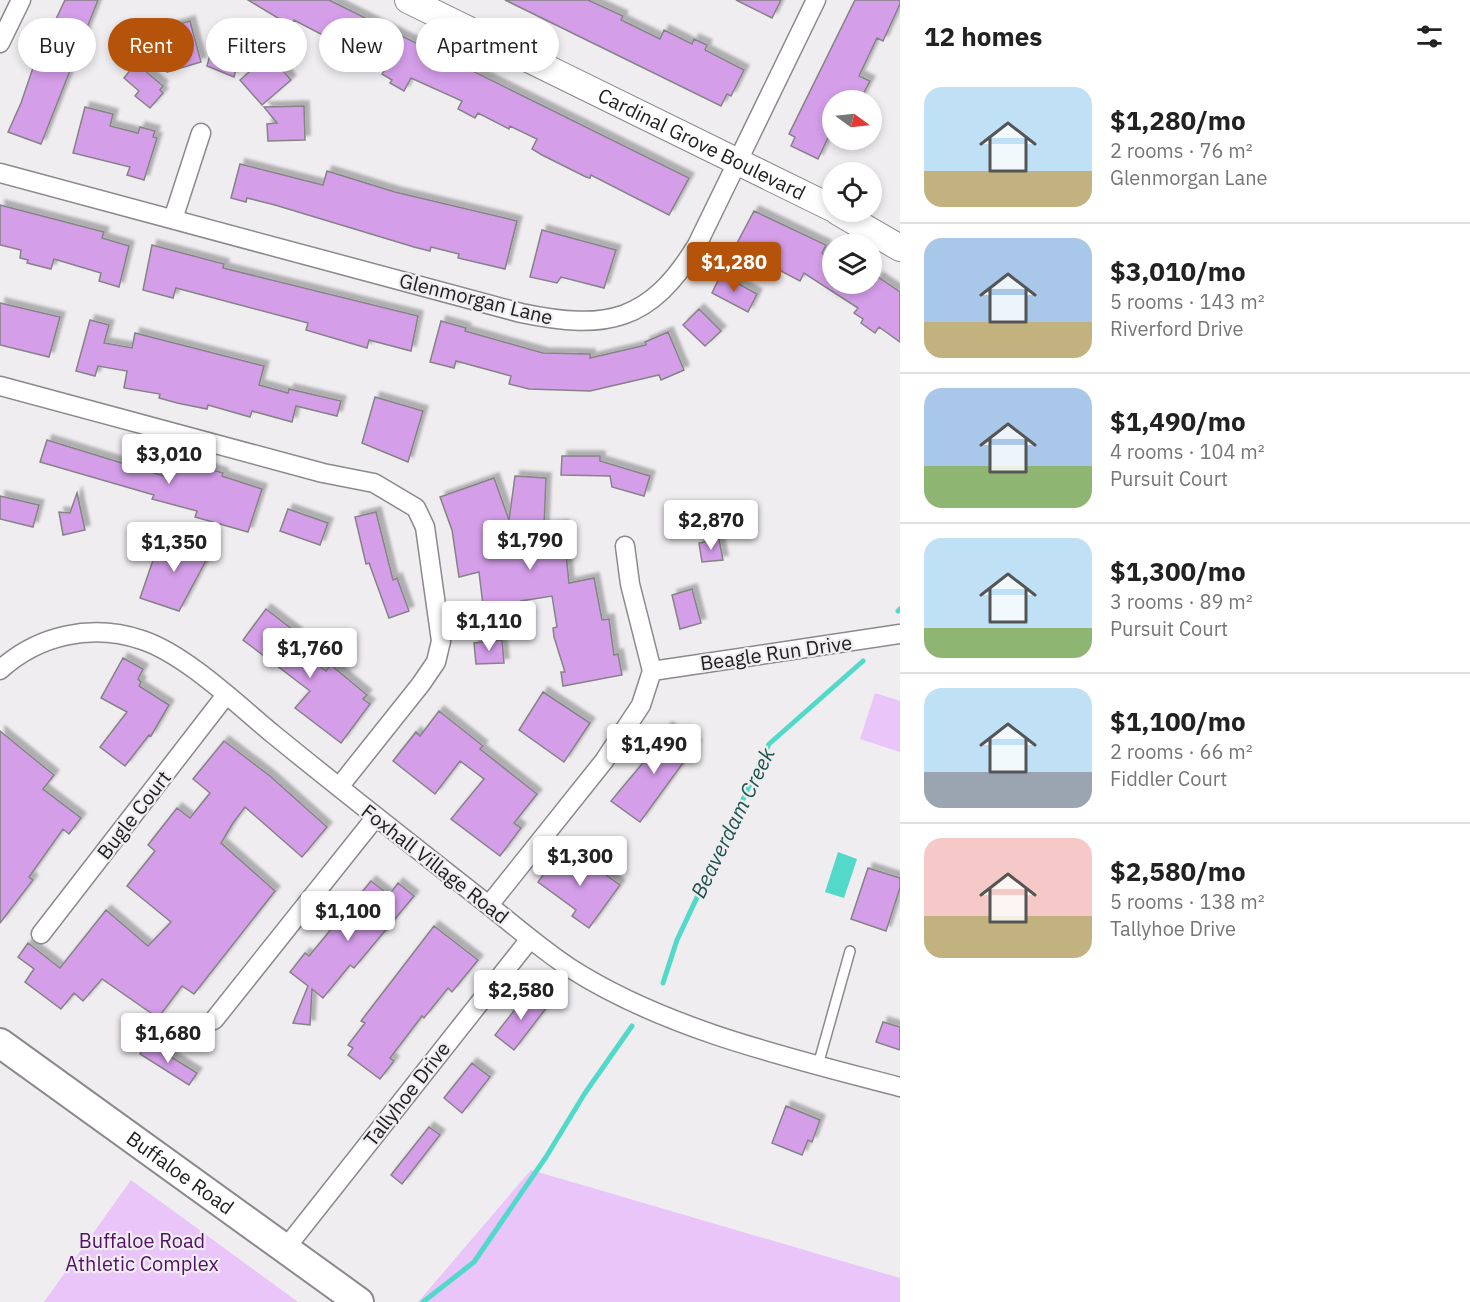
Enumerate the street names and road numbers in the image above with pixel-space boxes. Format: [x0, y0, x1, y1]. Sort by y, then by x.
street label: Cardinal Grove Boulevard [594, 81, 810, 206]
street label: Glenmorgan Lane [396, 266, 556, 331]
street label: Beagle Run Drive [698, 628, 854, 677]
street label: Bugle Court [90, 765, 177, 865]
street label: Foxhall Village Road [356, 798, 515, 930]
street label: Tallyhoe Drive [357, 1036, 456, 1152]
street label: Buffaloe Road [121, 1125, 240, 1220]

